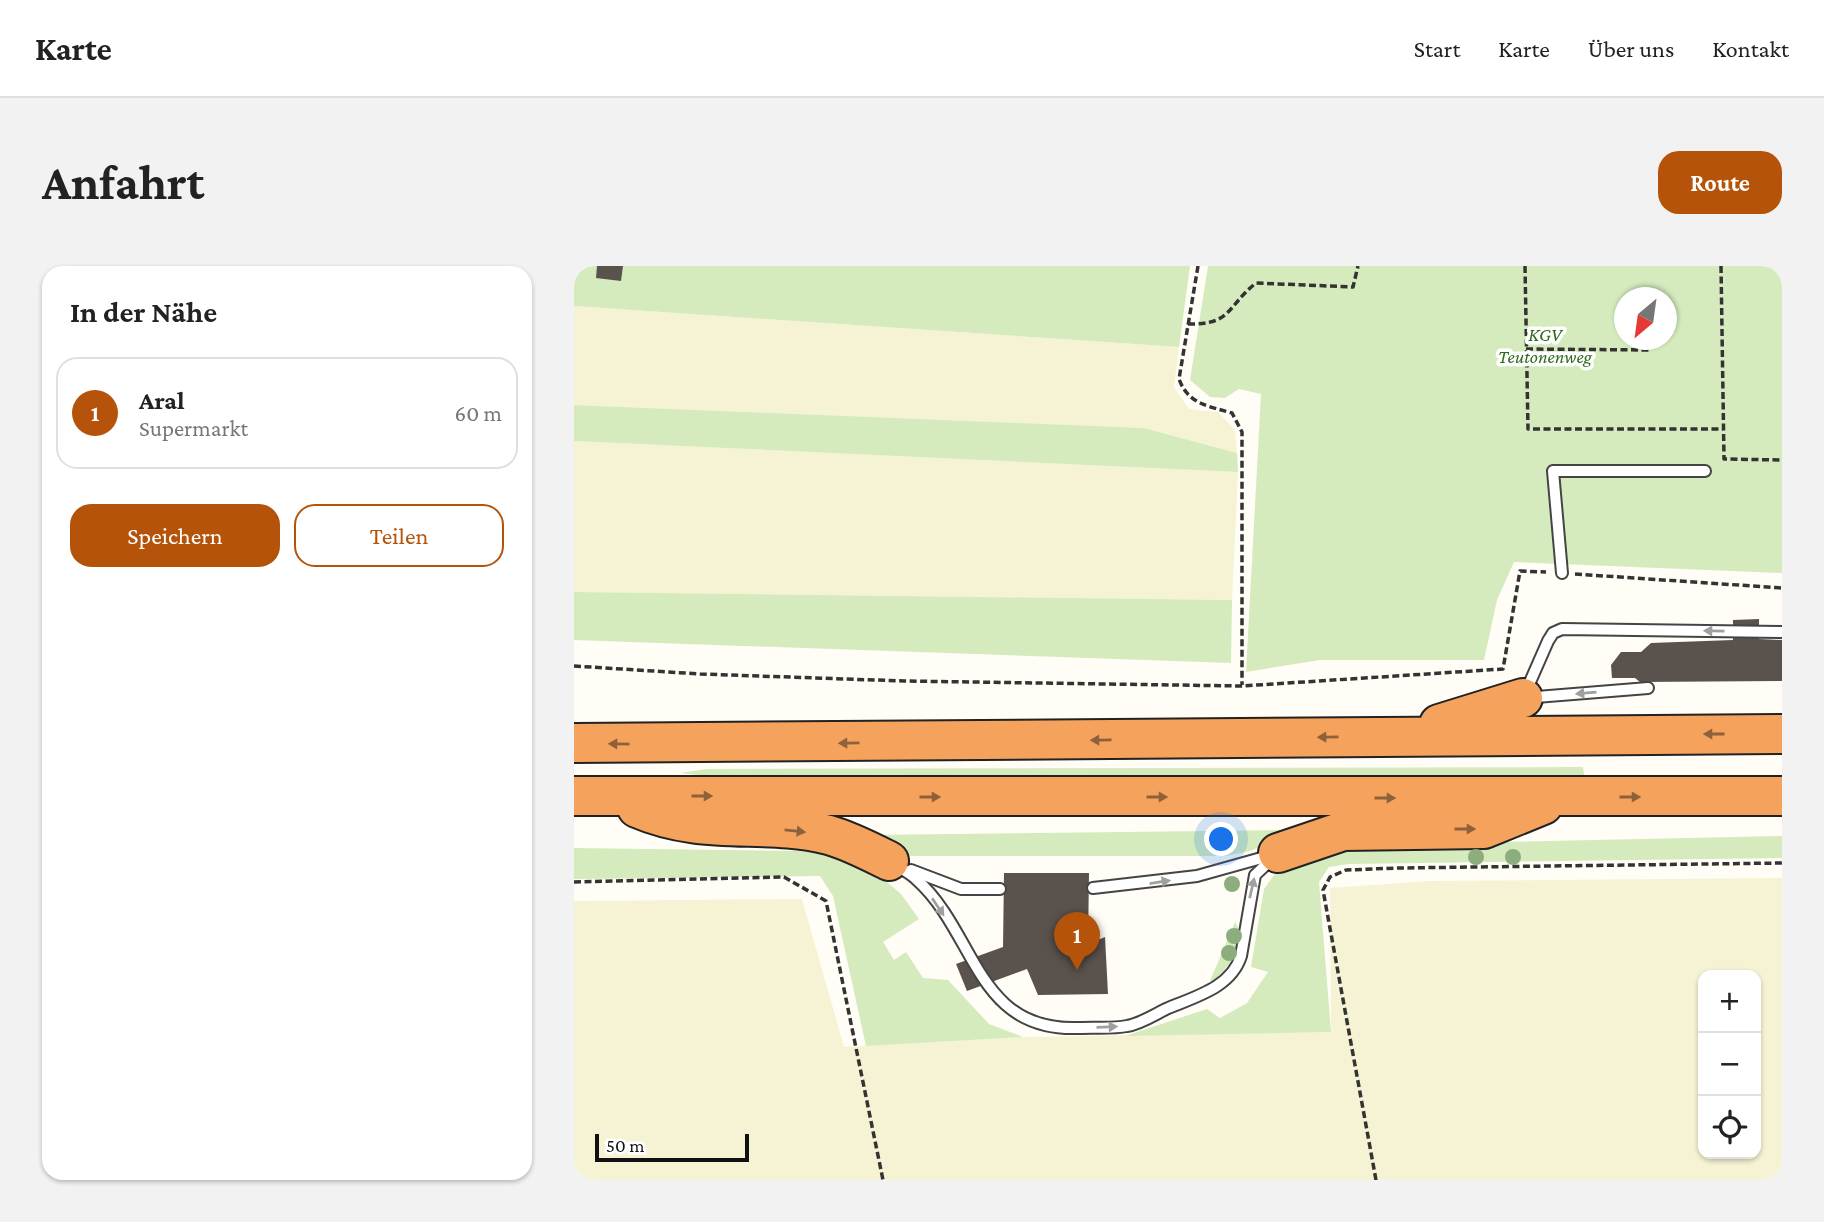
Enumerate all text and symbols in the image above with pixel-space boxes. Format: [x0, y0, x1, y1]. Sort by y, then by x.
text: Karte [35, 30, 112, 67]
text: Start [1414, 35, 1460, 62]
text: Karte [1498, 35, 1550, 62]
text: Über uns [1588, 35, 1674, 62]
text: Kontakt [1712, 35, 1789, 62]
button: Route [1658, 151, 1782, 214]
text: Anfahrt [42, 155, 204, 210]
north arrow [1614, 287, 1677, 350]
text: In der Nähe [70, 295, 217, 328]
park label: KGV Teutonenweg [1498, 324, 1593, 367]
text: Aral [139, 386, 185, 415]
text: 1 [91, 400, 99, 426]
text: 60 m [455, 400, 502, 426]
text: Supermarkt [139, 415, 248, 441]
button: Speichern [70, 504, 280, 567]
button: Teilen [294, 504, 504, 567]
one-way arrow [1703, 625, 1725, 637]
one-way arrow [1574, 688, 1596, 699]
one-way arrow [1703, 728, 1725, 740]
one-way arrow [1317, 731, 1339, 743]
one-way arrow [1089, 734, 1111, 746]
one-way arrow [837, 737, 859, 749]
one-way arrow [608, 738, 630, 750]
one-way arrow [691, 790, 713, 802]
one-way arrow [919, 791, 941, 803]
one-way arrow [1146, 791, 1168, 803]
one-way arrow [1374, 792, 1396, 804]
one-way arrow [1619, 792, 1641, 803]
your location [1204, 822, 1238, 856]
one-way arrow [1454, 823, 1476, 835]
one-way arrow [784, 826, 806, 837]
one-way arrow [1150, 876, 1172, 887]
one-way arrow [1247, 877, 1258, 899]
one-way arrow [931, 897, 944, 916]
pin: 1 [1054, 912, 1100, 970]
map controls [1698, 970, 1761, 1159]
button: + [1698, 970, 1761, 1033]
one-way arrow [1096, 1021, 1118, 1033]
button: − [1698, 1033, 1761, 1096]
button: locate [1698, 1096, 1761, 1159]
scale bar [595, 1131, 749, 1163]
text: 50 m [606, 1135, 645, 1156]

